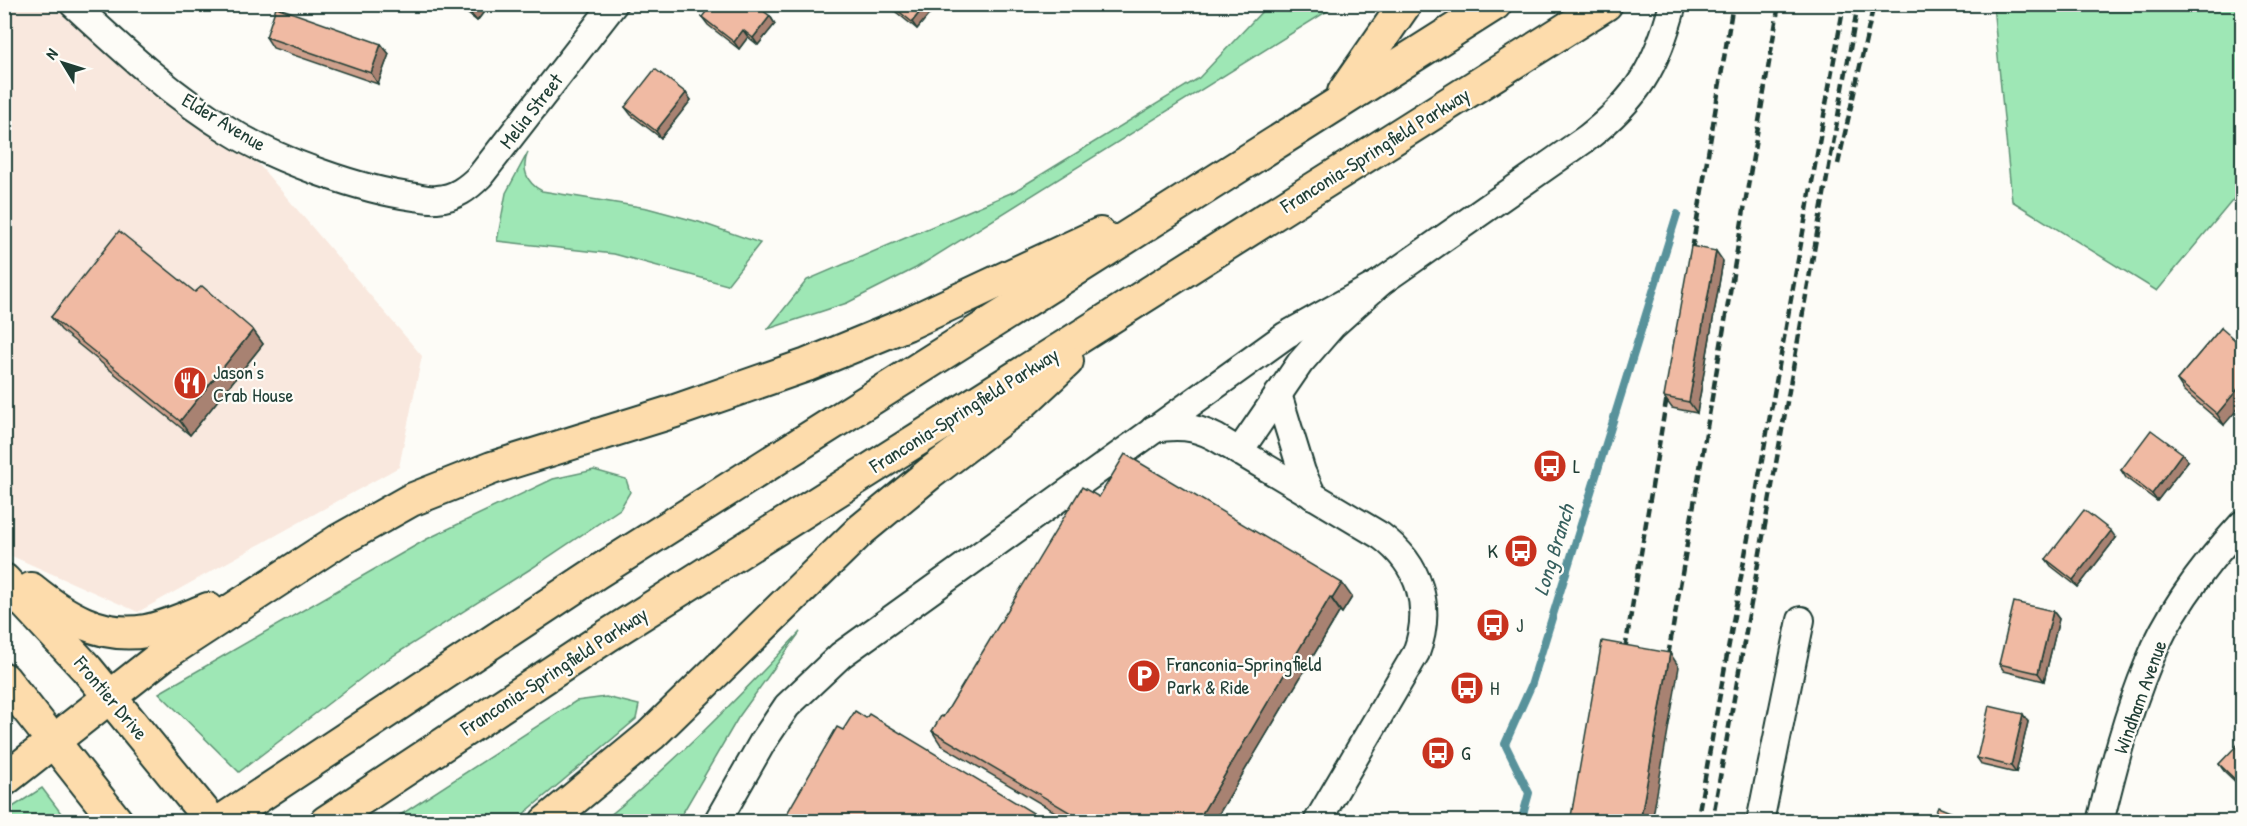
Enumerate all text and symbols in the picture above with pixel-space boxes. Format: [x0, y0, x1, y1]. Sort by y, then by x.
north arrow [33, 33, 93, 93]
text: N [40, 43, 63, 64]
street label: Melia Street [493, 67, 569, 154]
street label: Franconia-Springfield Parkway [1274, 80, 1474, 219]
street label: Elder Avenue [177, 86, 271, 157]
street label: Franconia-Springfield Parkway [863, 340, 1063, 479]
place label: Jason's Crab House [213, 358, 293, 408]
restaurant icon: Jason's Crab House [172, 365, 208, 401]
bus stop icon: L [1532, 448, 1568, 484]
place label: L [1573, 452, 1580, 479]
water label: Long Branch [1526, 500, 1581, 599]
bus stop icon: K [1503, 533, 1539, 569]
place label: K [1488, 537, 1499, 564]
street label: Franconia-Springfield Parkway [454, 600, 652, 742]
bus stop icon: J [1475, 607, 1511, 643]
place label: J [1516, 611, 1523, 638]
street label: Windham Avenue [2107, 636, 2173, 757]
street label: Frontier Drive [68, 649, 154, 745]
place label: Franconia-Springfield Park & Ride [1166, 650, 1321, 700]
parking icon: Franconia-Springfield Park & Ride [1126, 658, 1162, 694]
bus stop icon: H [1449, 670, 1485, 706]
place label: H [1490, 674, 1499, 701]
bus stop icon: G [1420, 735, 1456, 771]
place label: G [1461, 739, 1471, 766]

